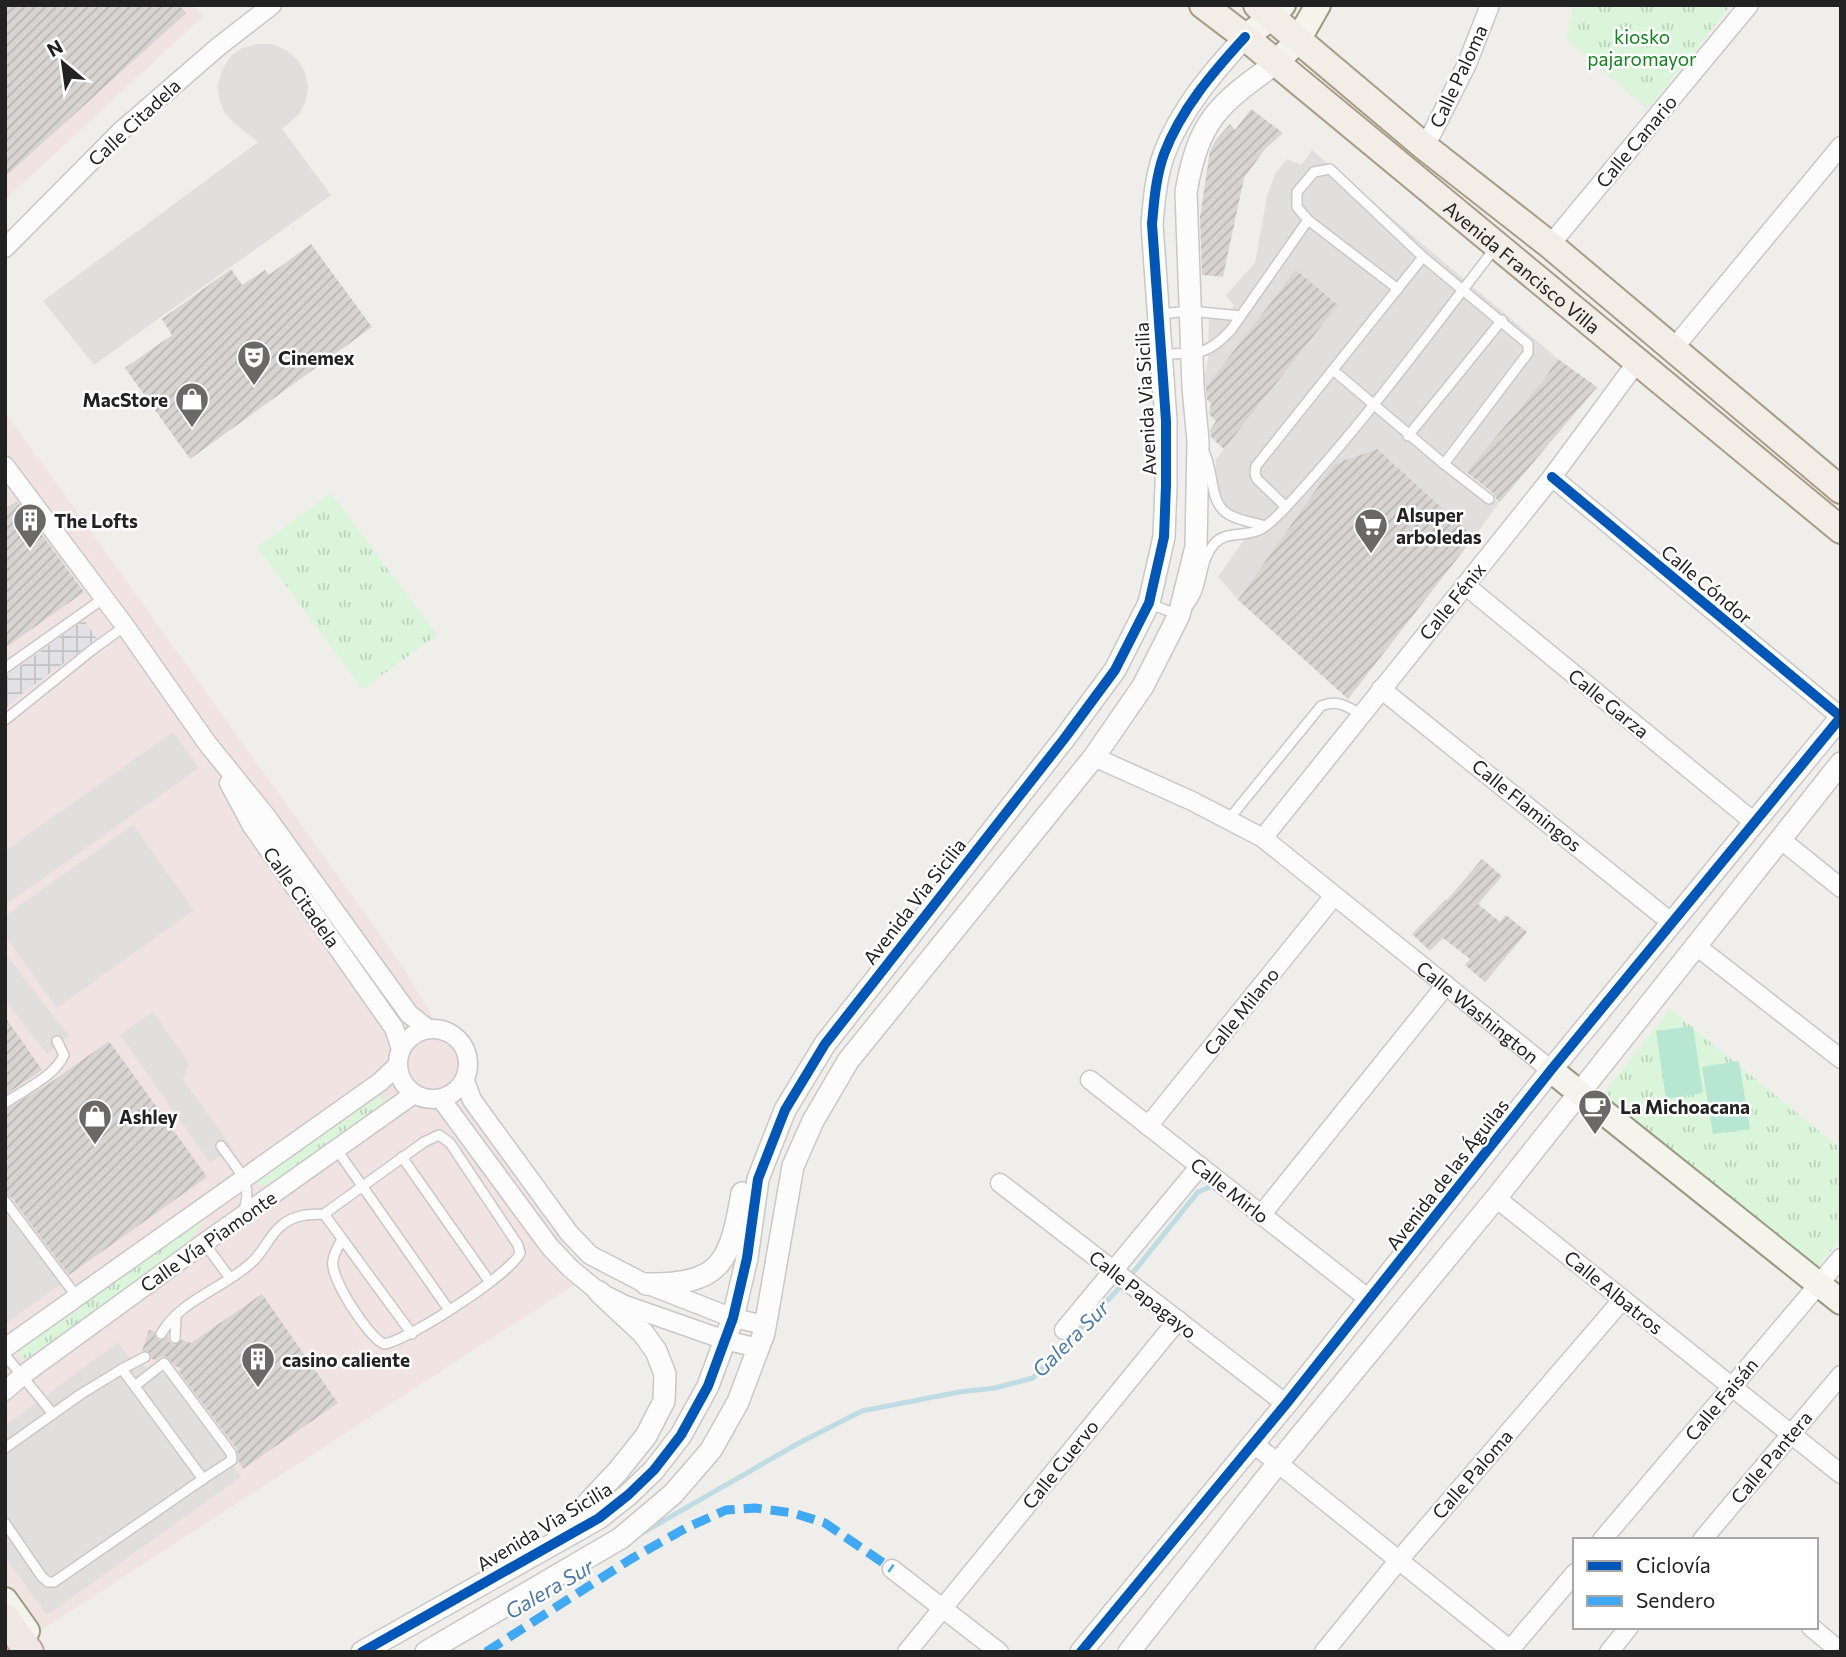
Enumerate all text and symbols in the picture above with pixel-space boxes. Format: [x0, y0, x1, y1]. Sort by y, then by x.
street label: Calle Paloma [1424, 21, 1492, 131]
park label: kiosko pajaromayor [1587, 25, 1697, 70]
north arrow [28, 28, 98, 98]
text: N [43, 34, 66, 61]
street label: Calle Citadela [83, 73, 185, 171]
street label: Calle Canario [1591, 90, 1681, 192]
street label: Avenida Francisco Villa [1440, 195, 1605, 338]
street label: Avenida Via Sicilia [1129, 322, 1161, 476]
theatre icon: Cinemex [235, 338, 273, 387]
place label: Cinemex [278, 346, 355, 369]
shop icon: MacStore [173, 380, 211, 429]
place label: MacStore [83, 388, 168, 411]
building icon: The Lofts [11, 501, 49, 550]
place label: Alsuper arboledas [1396, 503, 1482, 548]
supermarket icon: Alsuper arboledas [1352, 506, 1390, 555]
place label: The Lofts [54, 509, 138, 532]
street label: Calle Cóndor [1657, 539, 1757, 629]
street label: Calle Fénix [1414, 558, 1490, 644]
street label: Calle Garza [1564, 664, 1654, 742]
street label: Calle Flamingos [1468, 754, 1586, 856]
street label: Avenida Via Sicilia [858, 833, 970, 969]
street label: Calle Citadela [259, 842, 345, 952]
street label: Calle Washington [1413, 955, 1544, 1068]
street label: Calle Milano [1199, 962, 1283, 1060]
cafe icon: La Michoacana [1576, 1087, 1614, 1136]
street label: Avenida de las Águilas [1381, 1094, 1513, 1254]
place label: La Michoacana [1620, 1095, 1750, 1118]
shop icon: Ashley [76, 1097, 114, 1146]
place label: Ashley [119, 1105, 178, 1128]
street label: Calle Mirlo [1186, 1152, 1274, 1228]
street label: Calle Vía Piamonte [136, 1185, 280, 1297]
street label: Calle Papagayo [1085, 1245, 1201, 1343]
street label: Calle Albatros [1560, 1245, 1668, 1339]
water label: Galera Sur [1026, 1294, 1114, 1382]
building icon: casino caliente [239, 1340, 277, 1389]
place label: casino caliente [282, 1348, 410, 1371]
street label: Calle Faisán [1680, 1353, 1762, 1445]
street label: Calle Pantera [1726, 1406, 1816, 1508]
street label: Calle Cuervo [1017, 1415, 1103, 1513]
street label: Calle Paloma [1427, 1425, 1517, 1523]
street label: Avenida Via Sicilia [472, 1477, 616, 1575]
legend [1573, 1538, 1818, 1629]
water label: Galera Sur [500, 1552, 598, 1623]
text: Ciclovía [1636, 1552, 1711, 1577]
text: Sendero [1636, 1587, 1715, 1612]

